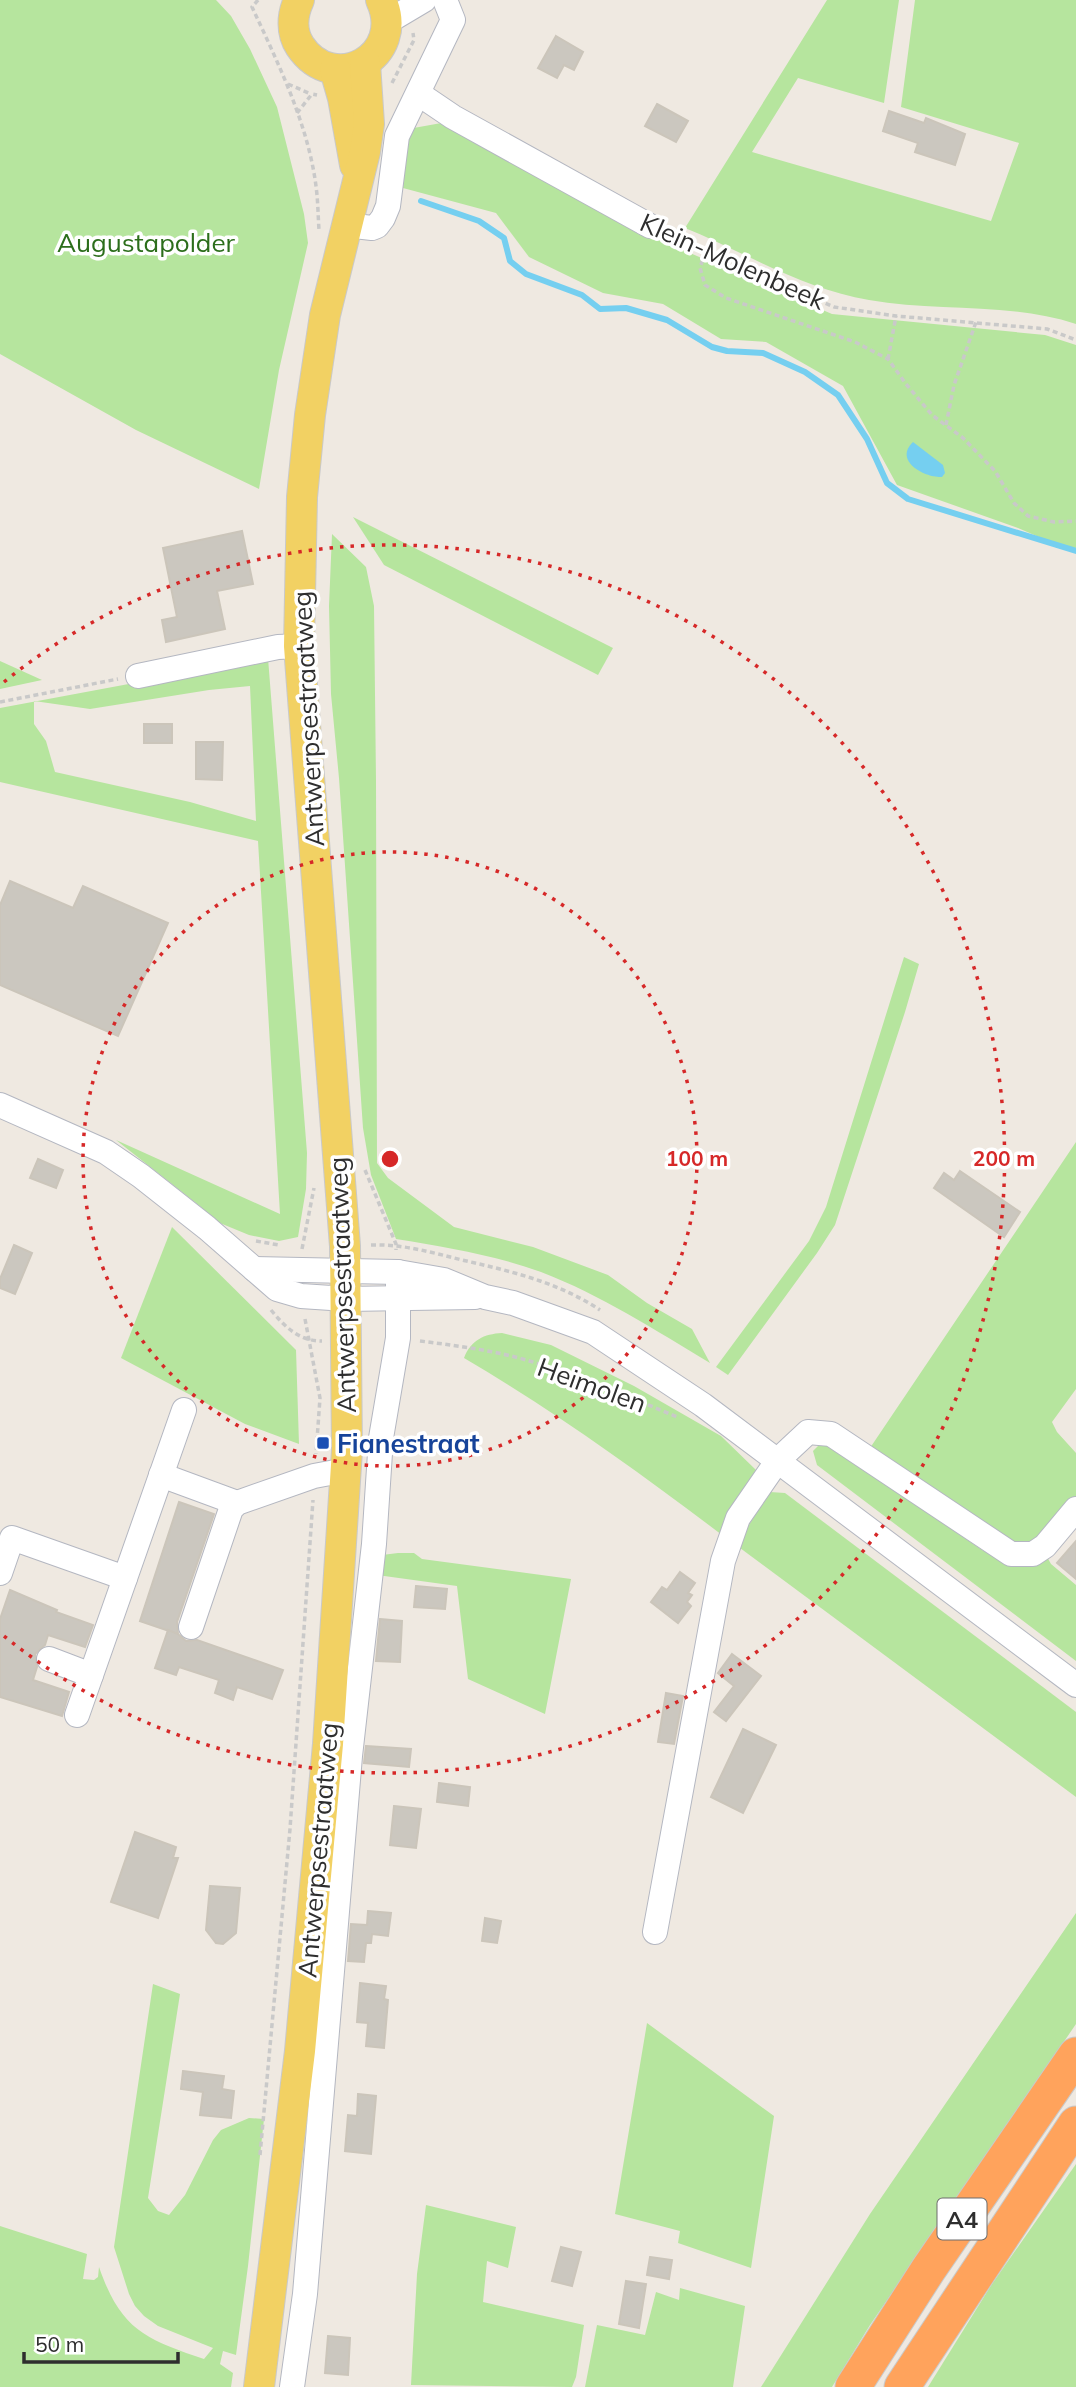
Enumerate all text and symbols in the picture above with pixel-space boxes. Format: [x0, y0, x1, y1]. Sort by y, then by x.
street label: Klein-Molenbeek [635, 205, 831, 317]
park label: Augustapolder [57, 226, 236, 259]
street label: Antwerpsestraatweg [285, 590, 331, 848]
text: 100 m [666, 1145, 728, 1171]
text: 200 m [973, 1145, 1035, 1171]
centre of rings [378, 1147, 402, 1171]
street label: Antwerpsestraatweg [321, 1156, 363, 1414]
street label: Heimolen [533, 1350, 651, 1420]
place label: Fianestraat [337, 1427, 480, 1460]
marker: Fianestraat [315, 1435, 331, 1451]
street label: Antwerpsestraatweg [290, 1721, 346, 1979]
road number: A4 [937, 2198, 986, 2240]
scale bar [24, 2320, 178, 2364]
text: 50 m [35, 2331, 84, 2357]

